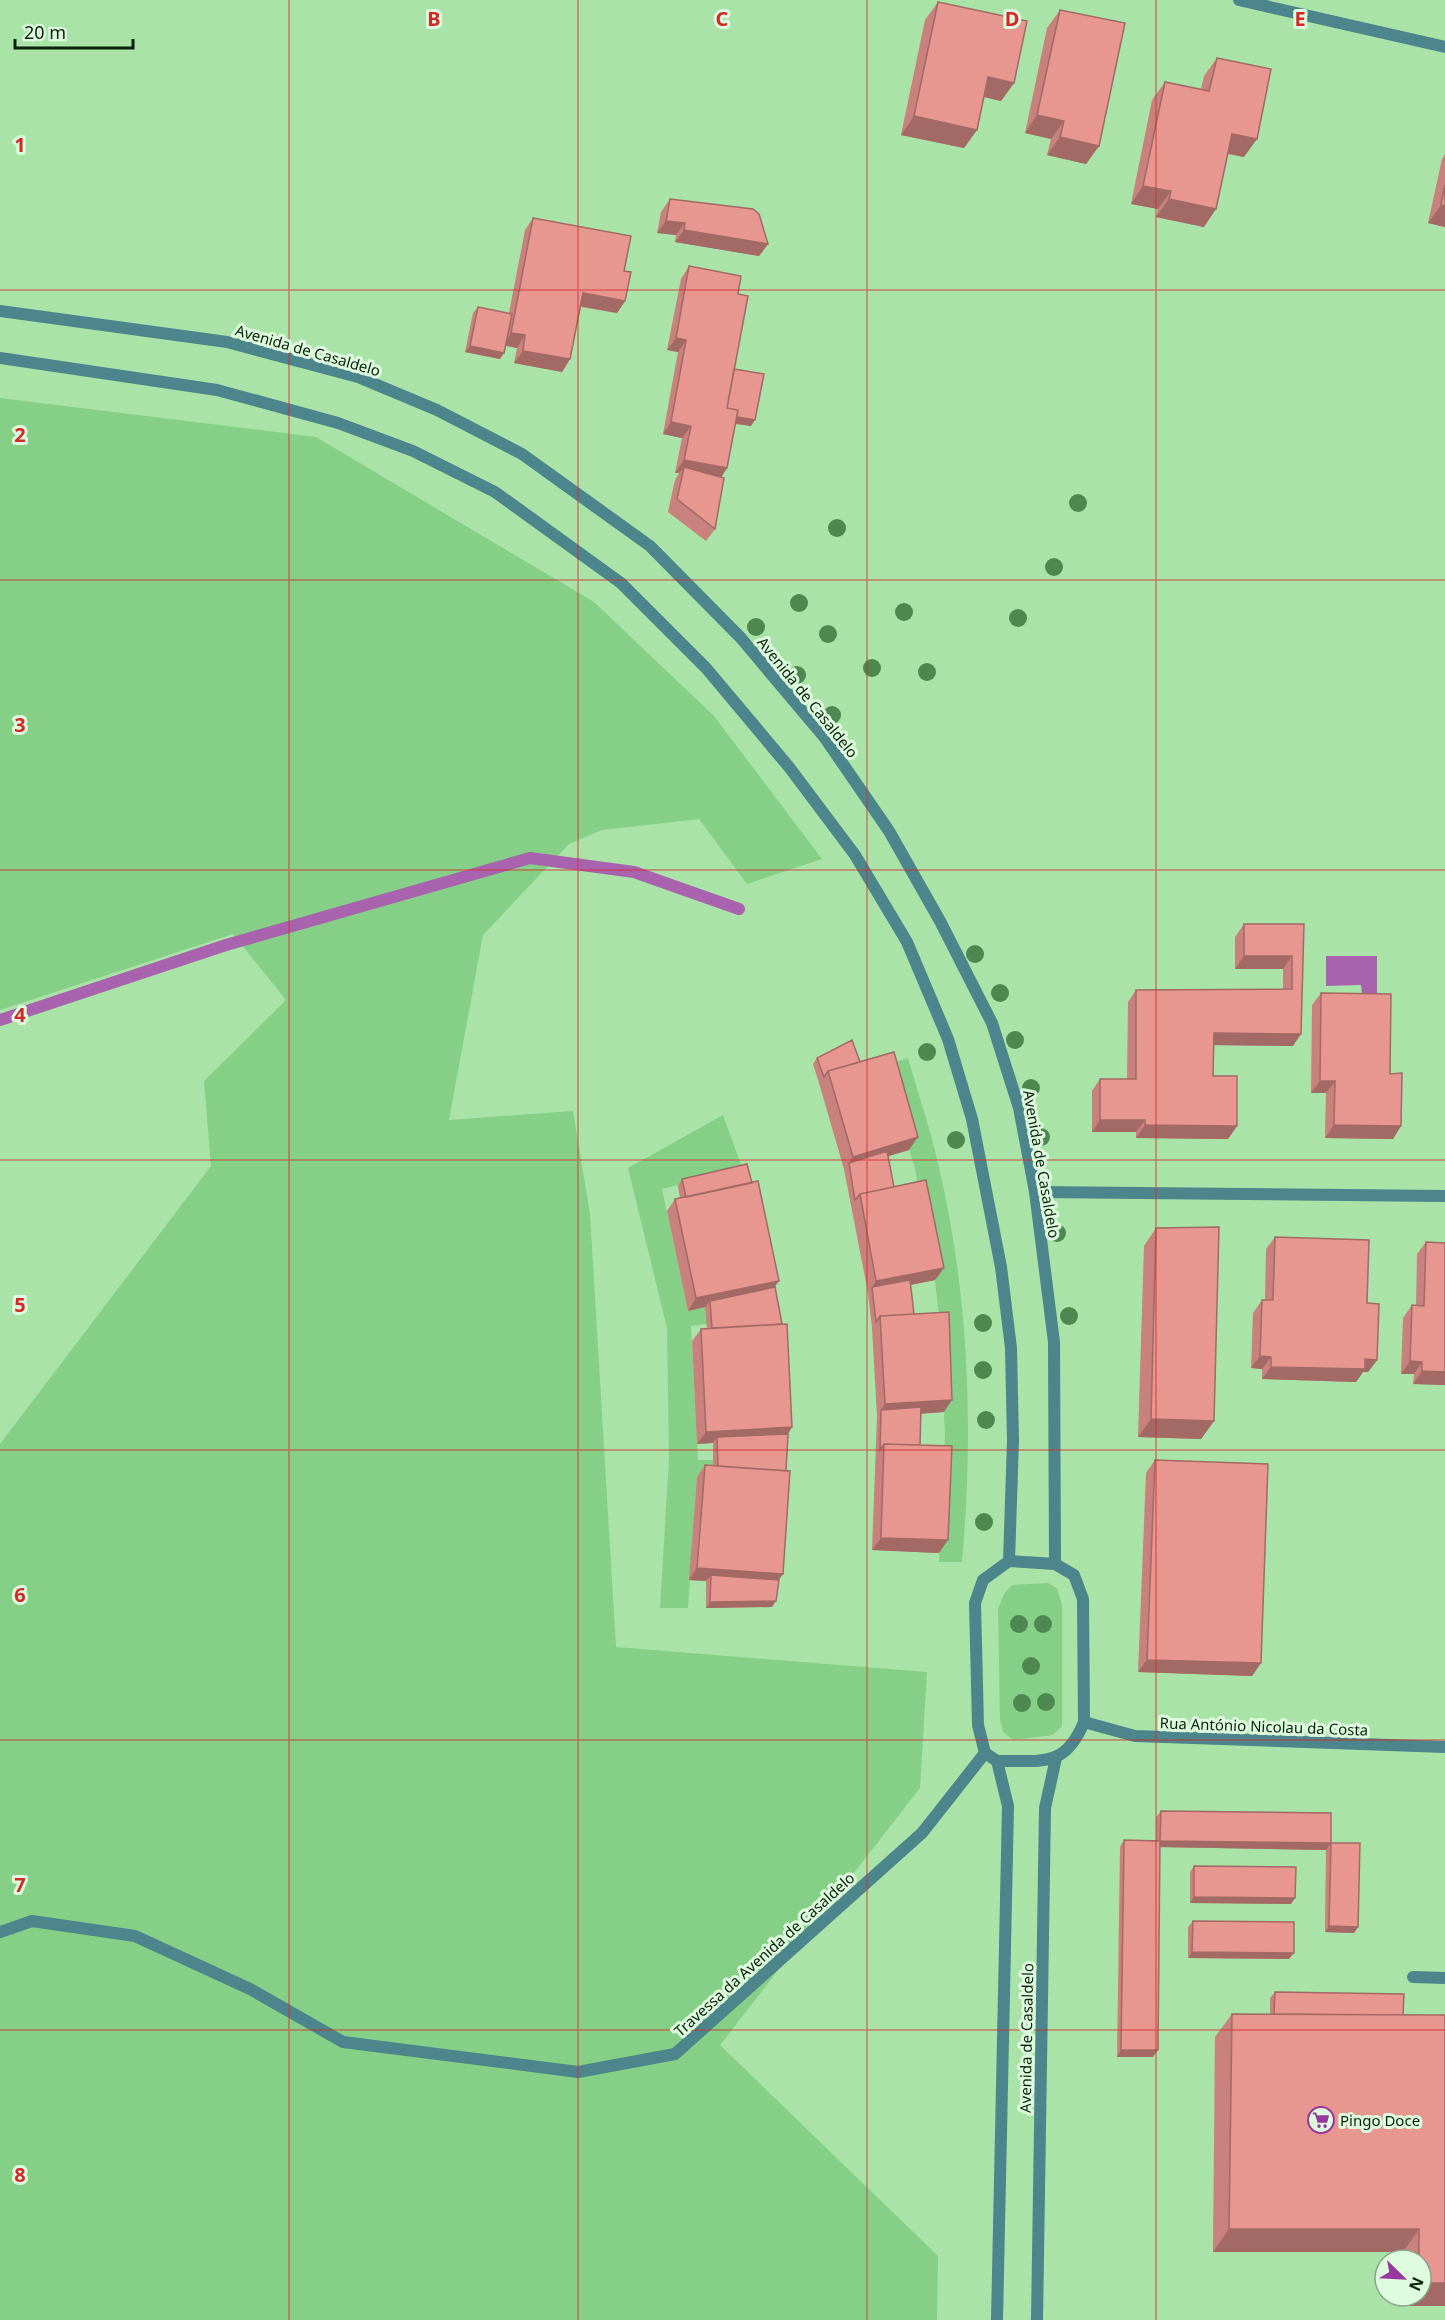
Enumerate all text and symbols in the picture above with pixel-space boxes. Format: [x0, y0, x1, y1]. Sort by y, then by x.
text: B [427, 5, 441, 32]
text: C [716, 5, 729, 32]
text: D [1005, 5, 1019, 32]
text: E [1294, 5, 1306, 32]
scale bar [15, 12, 134, 50]
text: 20 m [24, 20, 66, 44]
text: 1 [14, 131, 26, 158]
street label: Avenida de Casaldelo [233, 320, 383, 380]
text: 2 [14, 421, 26, 448]
street label: Avenida de Casaldelo [753, 632, 863, 762]
text: 3 [14, 711, 26, 738]
text: 4 [14, 1001, 26, 1028]
street label: Avenida de Casaldelo [1019, 1088, 1065, 1240]
text: 5 [14, 1291, 26, 1318]
text: 6 [14, 1581, 26, 1608]
street label: Rua António Nicolau da Costa [1159, 1712, 1369, 1740]
street label: Travessa da Avenida de Casaldelo [670, 1868, 858, 2040]
text: 7 [14, 1871, 26, 1898]
street label: Avenida de Casaldelo [1015, 1963, 1037, 2113]
supermarket icon: Pingo Doce [1306, 2105, 1336, 2135]
place label: Pingo Doce [1340, 2110, 1420, 2130]
text: 8 [14, 2161, 26, 2188]
north arrow [1373, 2248, 1433, 2308]
text: N [1404, 2274, 1429, 2295]

